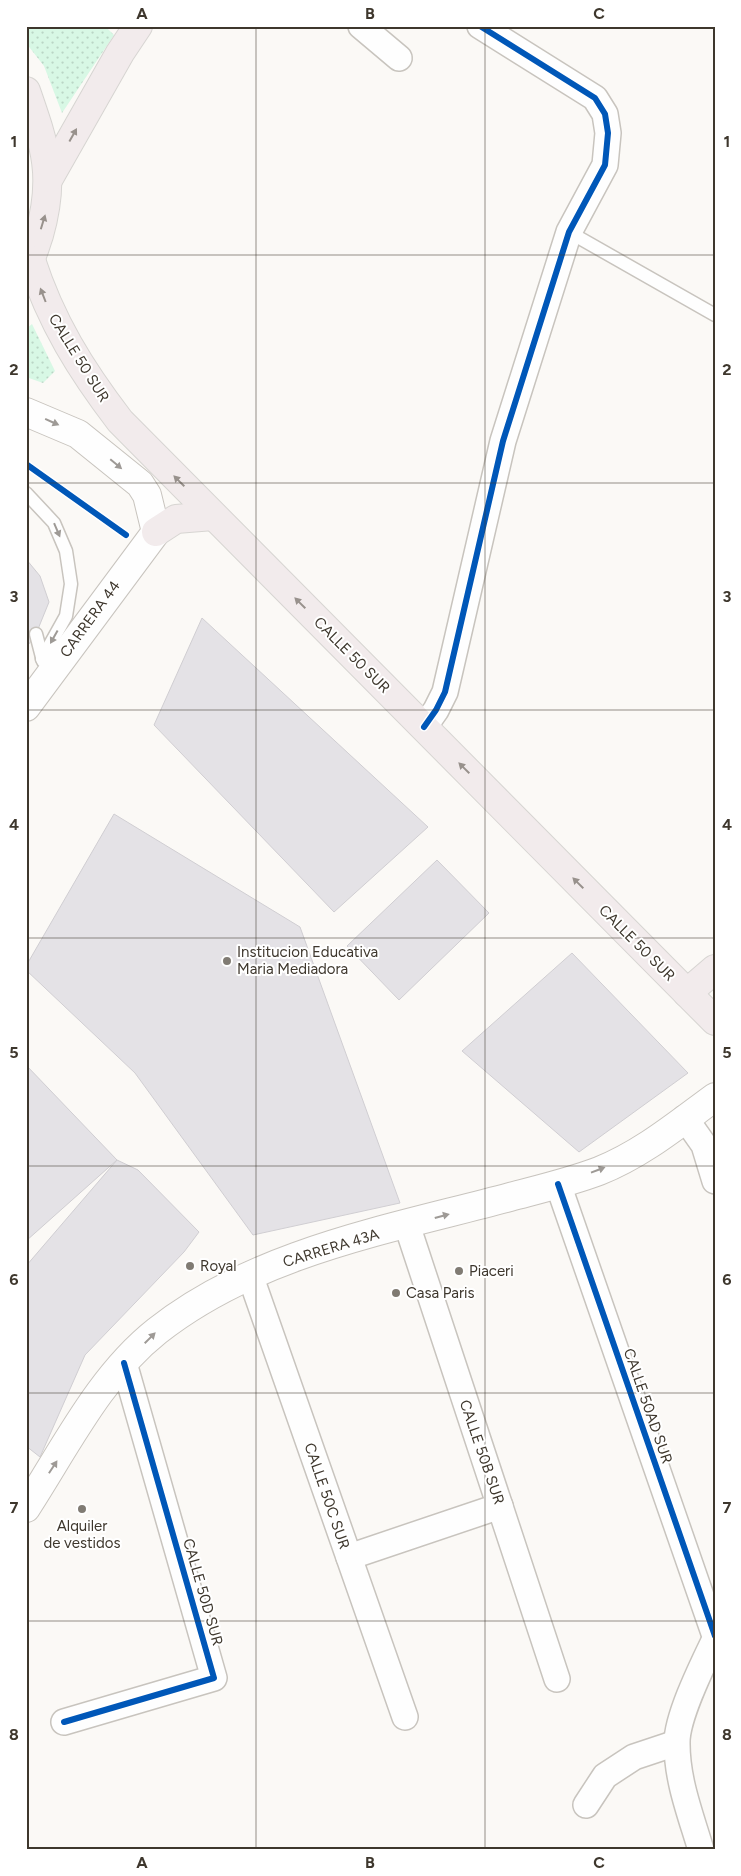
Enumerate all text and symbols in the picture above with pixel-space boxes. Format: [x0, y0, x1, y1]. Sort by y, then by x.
text: A [136, 4, 148, 23]
text: B [365, 4, 375, 23]
text: C [593, 4, 605, 23]
one-way arrow [69, 128, 77, 142]
text: 1 [11, 132, 17, 151]
text: 1 [724, 132, 730, 151]
one-way arrow [39, 214, 47, 229]
one-way arrow [38, 288, 46, 302]
street label: CALLE 50 SUR [45, 311, 113, 405]
text: 2 [9, 360, 19, 379]
text: 2 [722, 360, 732, 379]
one-way arrow [45, 419, 59, 427]
one-way arrow [110, 458, 122, 470]
one-way arrow [173, 475, 185, 487]
one-way arrow [54, 523, 62, 537]
street label: CARRERA 44 [56, 577, 124, 661]
text: 3 [10, 587, 19, 606]
text: 3 [723, 587, 732, 606]
one-way arrow [294, 597, 306, 609]
street label: CALLE 50 SUR [310, 613, 394, 697]
one-way arrow [50, 630, 58, 645]
one-way arrow [458, 762, 470, 774]
text: 4 [9, 815, 19, 834]
text: 4 [722, 815, 732, 834]
one-way arrow [573, 878, 585, 890]
street label: CALLE 50 SUR [595, 901, 679, 985]
place label: Institucion Educativa Maria Mediadora [237, 943, 378, 978]
marker: Institucion Educativa Maria Mediadora [221, 955, 233, 967]
text: 5 [9, 1043, 19, 1062]
text: 5 [722, 1043, 732, 1062]
one-way arrow [591, 1166, 605, 1174]
one-way arrow [435, 1211, 450, 1219]
street label: CARRERA 43A [281, 1225, 381, 1271]
place label: Royal [200, 1257, 237, 1275]
marker: Royal [184, 1260, 196, 1272]
place label: Piaceri [469, 1262, 514, 1280]
marker: Piaceri [453, 1265, 465, 1277]
text: 6 [9, 1270, 19, 1289]
text: 6 [722, 1270, 732, 1289]
place label: Casa Paris [406, 1284, 475, 1302]
marker: Casa Paris [390, 1287, 402, 1299]
one-way arrow [144, 1332, 156, 1344]
street label: CALLE 50AD SUR [620, 1346, 676, 1466]
street label: CALLE 50B SUR [456, 1397, 508, 1507]
street label: CALLE 50C SUR [300, 1441, 354, 1551]
one-way arrow [48, 1461, 57, 1474]
text: 7 [10, 1498, 19, 1517]
text: 7 [723, 1498, 732, 1517]
marker: Alquiler de vestidos [76, 1503, 88, 1515]
place label: Alquiler de vestidos [43, 1517, 121, 1552]
street label: CALLE 50D SUR [179, 1536, 227, 1648]
text: 8 [9, 1725, 19, 1744]
text: 8 [722, 1725, 732, 1744]
text: A [136, 1853, 148, 1872]
text: B [365, 1853, 375, 1872]
text: C [593, 1853, 605, 1872]

